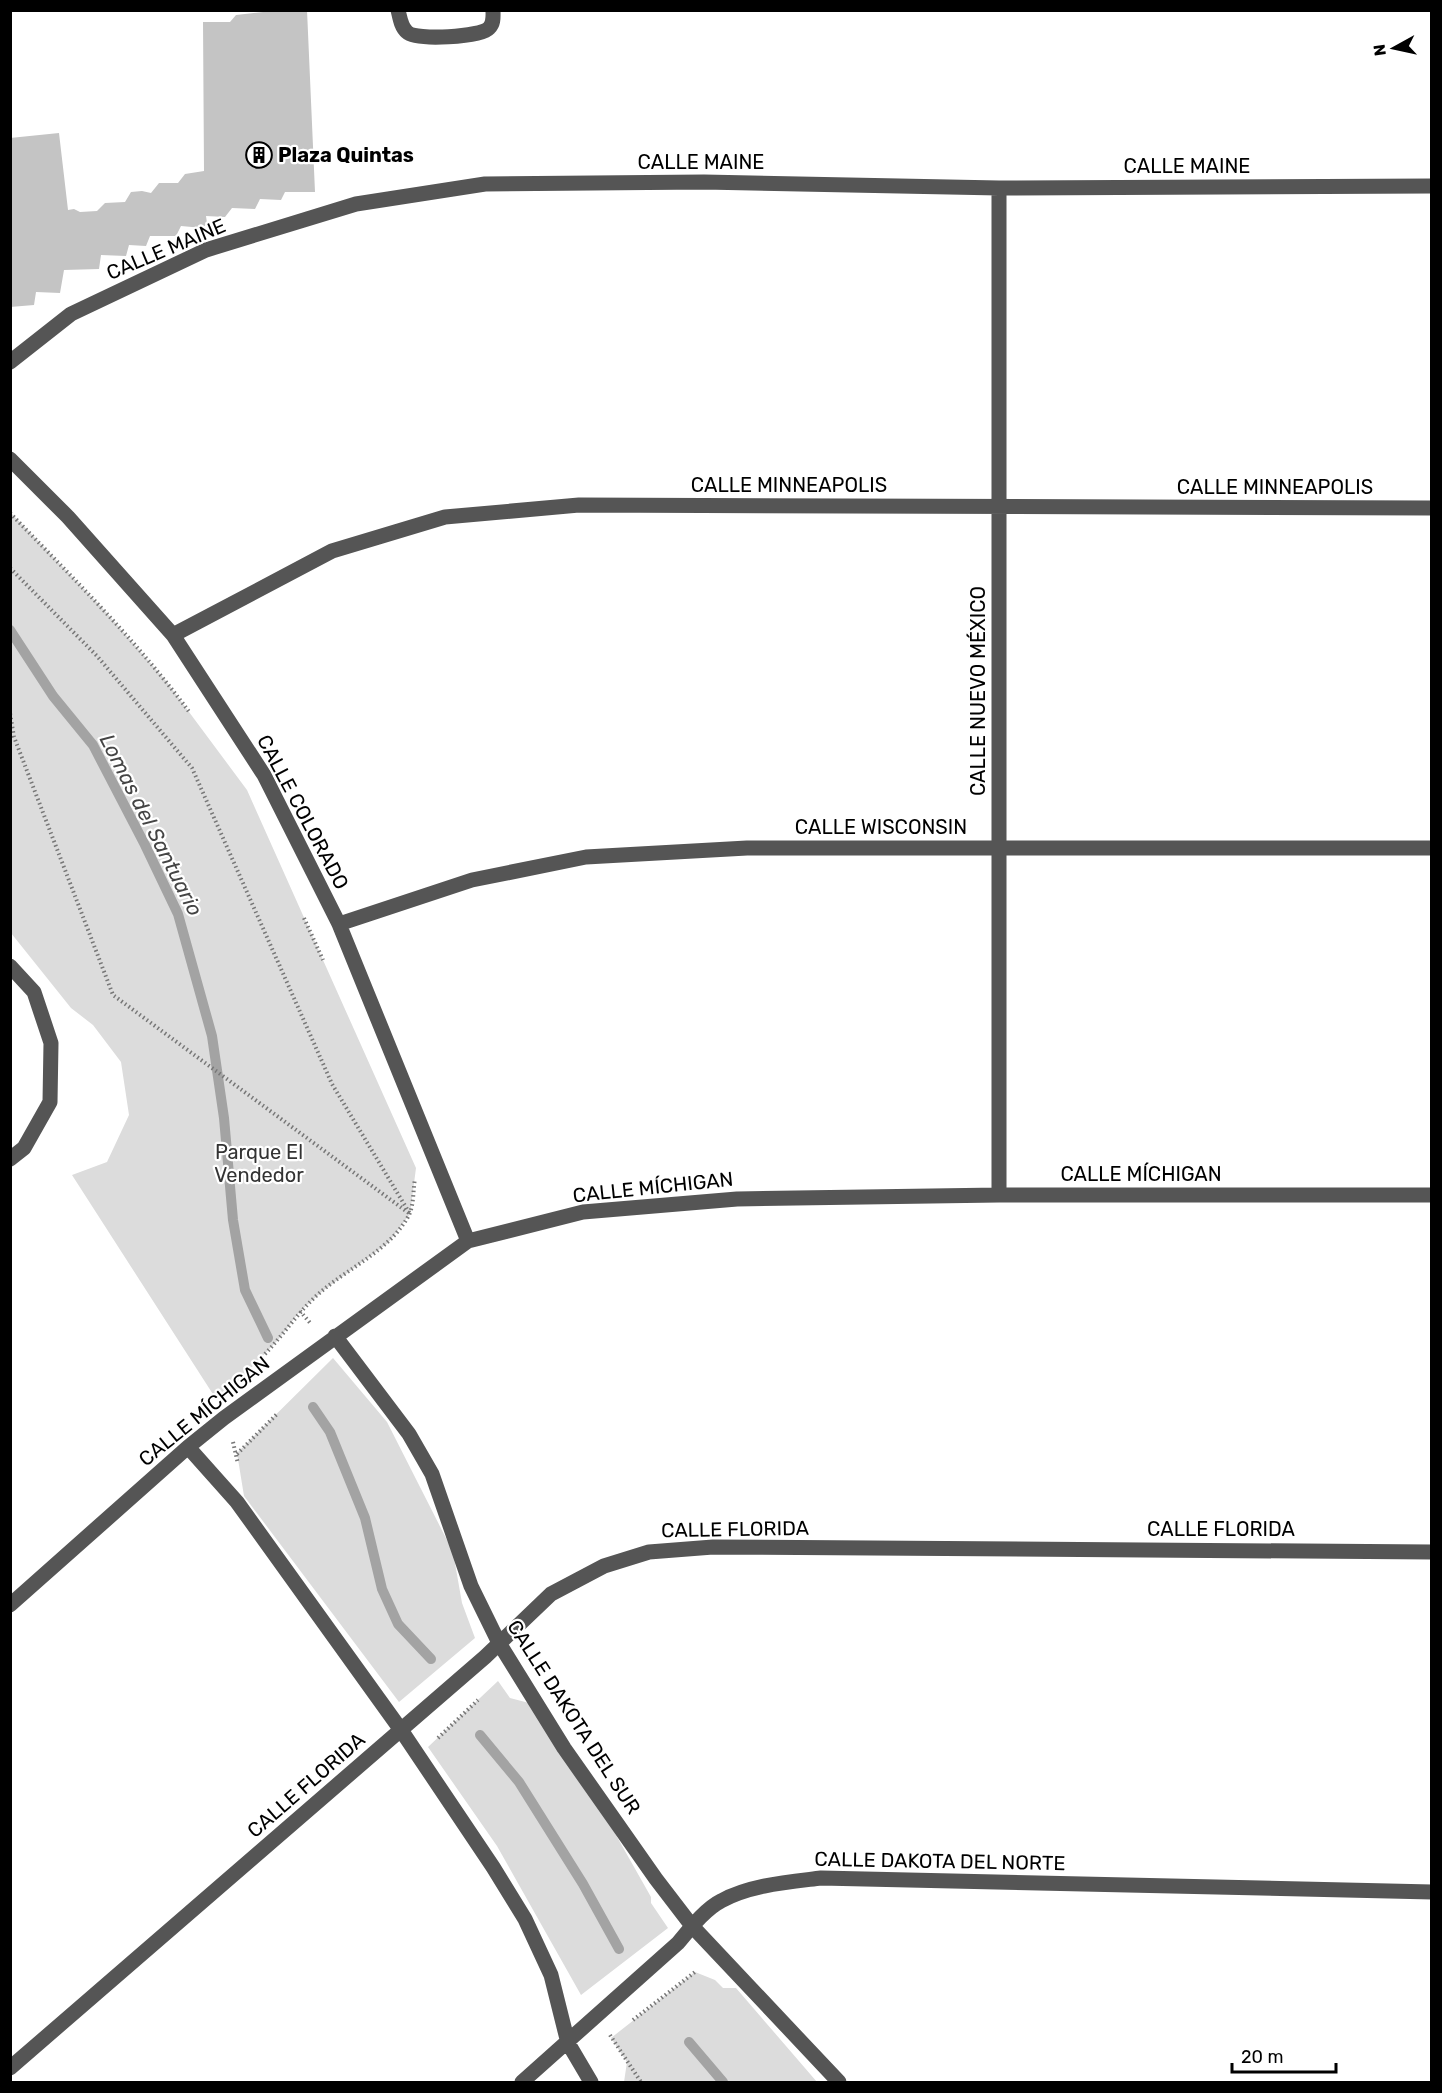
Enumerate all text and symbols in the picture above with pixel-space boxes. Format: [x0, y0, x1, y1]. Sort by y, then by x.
north arrow [1364, 18, 1424, 78]
text: N [1369, 43, 1390, 57]
building icon: Plaza Quintas [244, 140, 274, 170]
place label: Plaza Quintas [278, 143, 414, 167]
street label: CALLE MAINE [638, 150, 764, 174]
street label: CALLE MAINE [1124, 154, 1250, 178]
street label: CALLE MAINE [103, 213, 229, 285]
street label: CALLE MINNEAPOLIS [691, 473, 887, 497]
street label: CALLE MINNEAPOLIS [1177, 475, 1373, 499]
street label: CALLE NUEVO MÉXICO [966, 586, 990, 796]
water label: Lomas del Santuario [95, 730, 208, 920]
street label: CALLE COLORADO [252, 731, 354, 893]
street label: CALLE WISCONSIN [795, 815, 967, 839]
park label: Parque El Vendedor [214, 1140, 304, 1187]
street label: CALLE MÍCHIGAN [1060, 1162, 1222, 1186]
street label: CALLE MÍCHIGAN [572, 1167, 734, 1207]
street label: CALLE MÍCHIGAN [134, 1351, 274, 1471]
street label: CALLE FLORIDA [661, 1516, 809, 1542]
street label: CALLE FLORIDA [1147, 1517, 1295, 1541]
street label: CALLE DAKOTA DEL SUR [502, 1615, 646, 1819]
street label: CALLE FLORIDA [242, 1727, 370, 1843]
street label: CALLE DAKOTA DEL NORTE [814, 1847, 1066, 1875]
scale bar [1232, 2036, 1336, 2074]
text: 20 m [1241, 2046, 1283, 2068]

